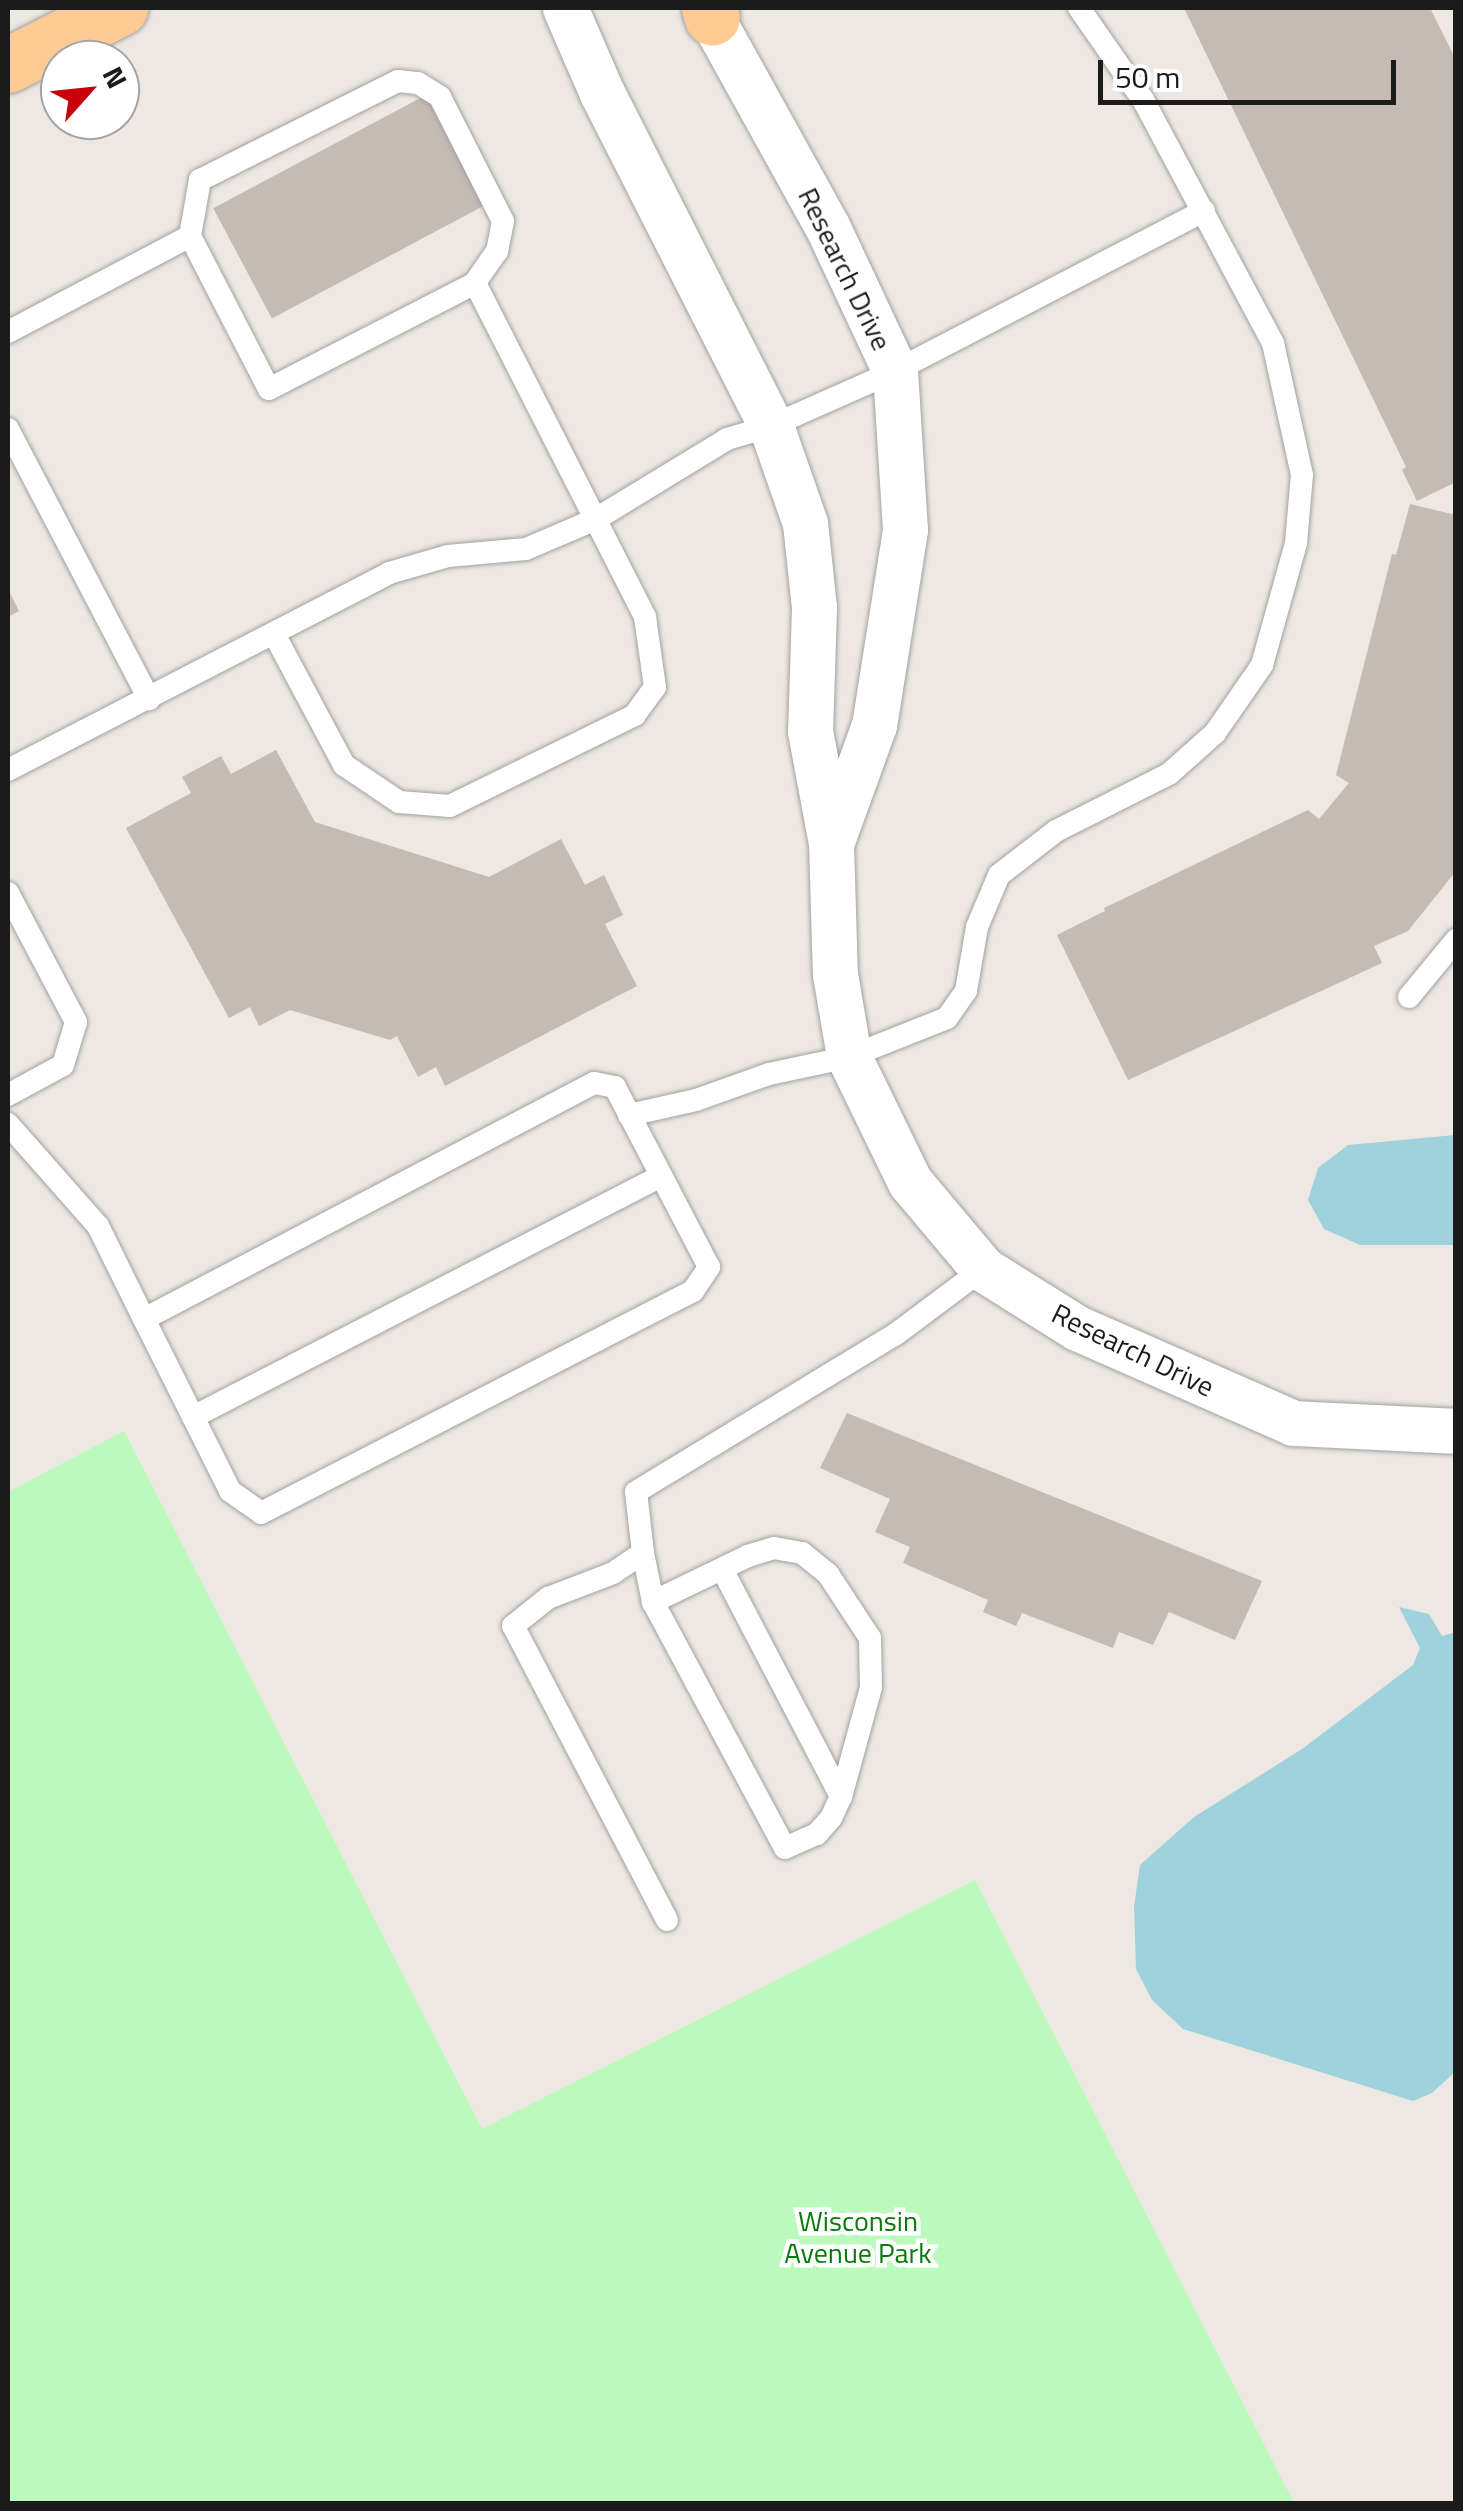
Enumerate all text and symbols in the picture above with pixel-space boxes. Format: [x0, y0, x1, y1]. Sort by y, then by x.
north arrow [40, 40, 140, 140]
scale bar [1103, 40, 1400, 102]
text: 50 m [1115, 54, 1180, 100]
text: N [92, 59, 139, 95]
street label: Research Drive [791, 182, 899, 356]
street label: Research Drive [1046, 1296, 1220, 1404]
park label: Wisconsin Avenue Park [784, 2204, 932, 2270]

